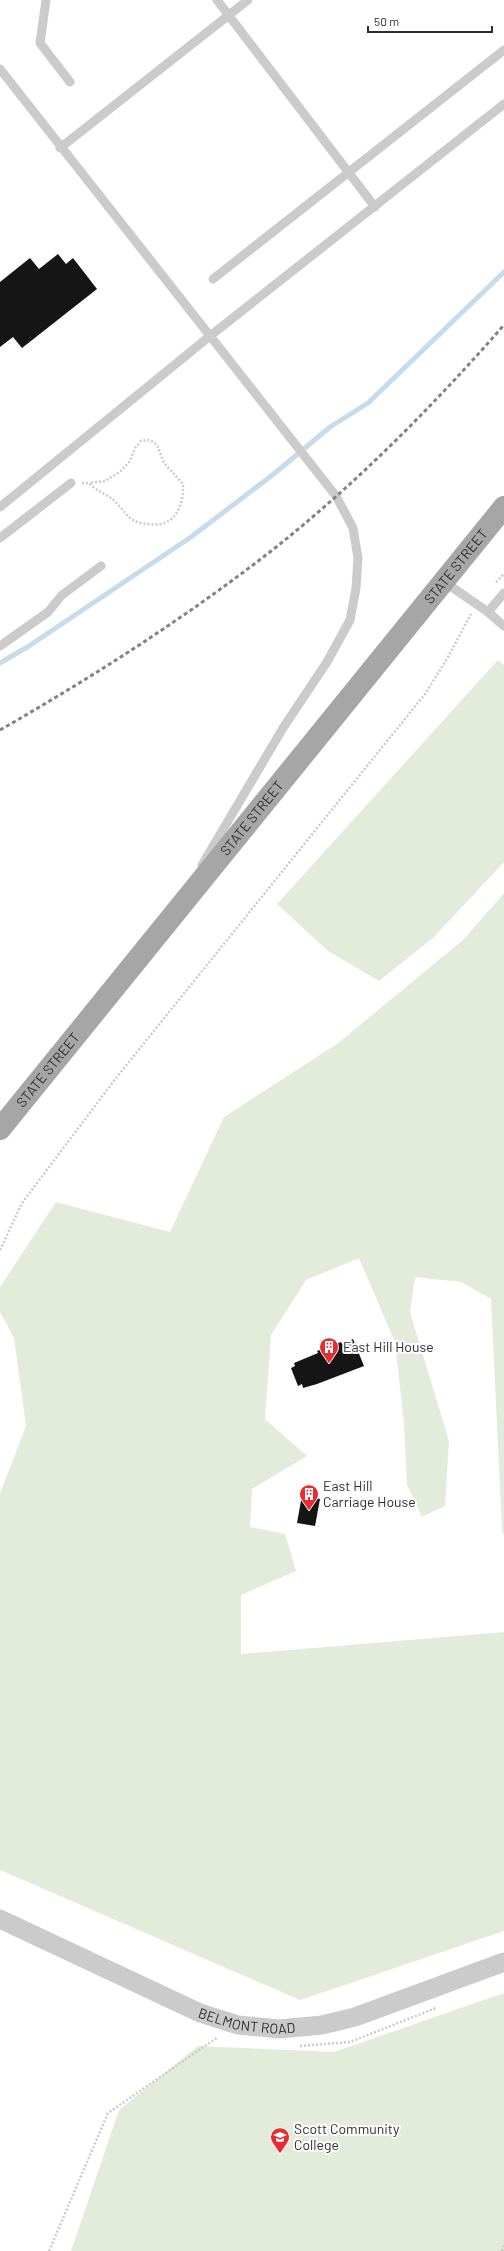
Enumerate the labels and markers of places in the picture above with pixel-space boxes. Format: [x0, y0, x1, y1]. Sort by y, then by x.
building icon: East Hill House [318, 1336, 340, 1364]
place label: East Hill House [343, 1338, 434, 1355]
place label: East Hill Carriage House [323, 1477, 416, 1510]
building icon: East Hill Carriage House [298, 1483, 320, 1511]
place label: Scott Community College [294, 2120, 400, 2153]
school or university icon: Scott Community College [269, 2126, 291, 2154]

